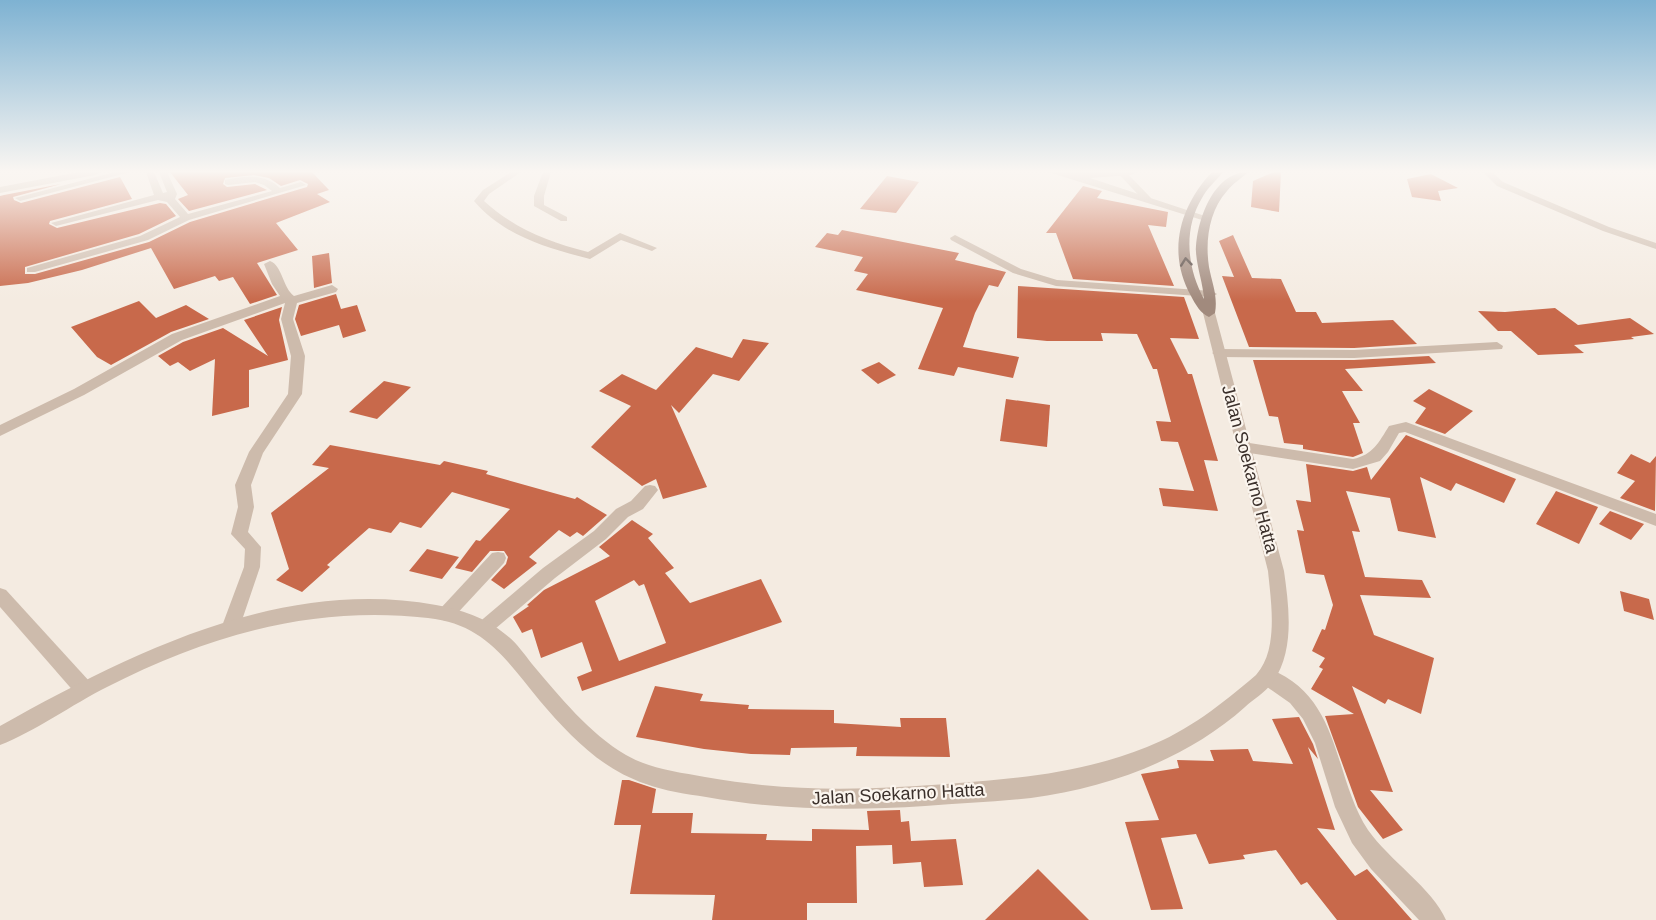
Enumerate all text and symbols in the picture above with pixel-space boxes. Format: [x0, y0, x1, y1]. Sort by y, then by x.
one-way arrow [1180, 257, 1193, 267]
street label: Jalan Soekarno Hatta [1218, 383, 1282, 556]
street label: Jalan Soekarno Hatta [811, 779, 986, 809]

